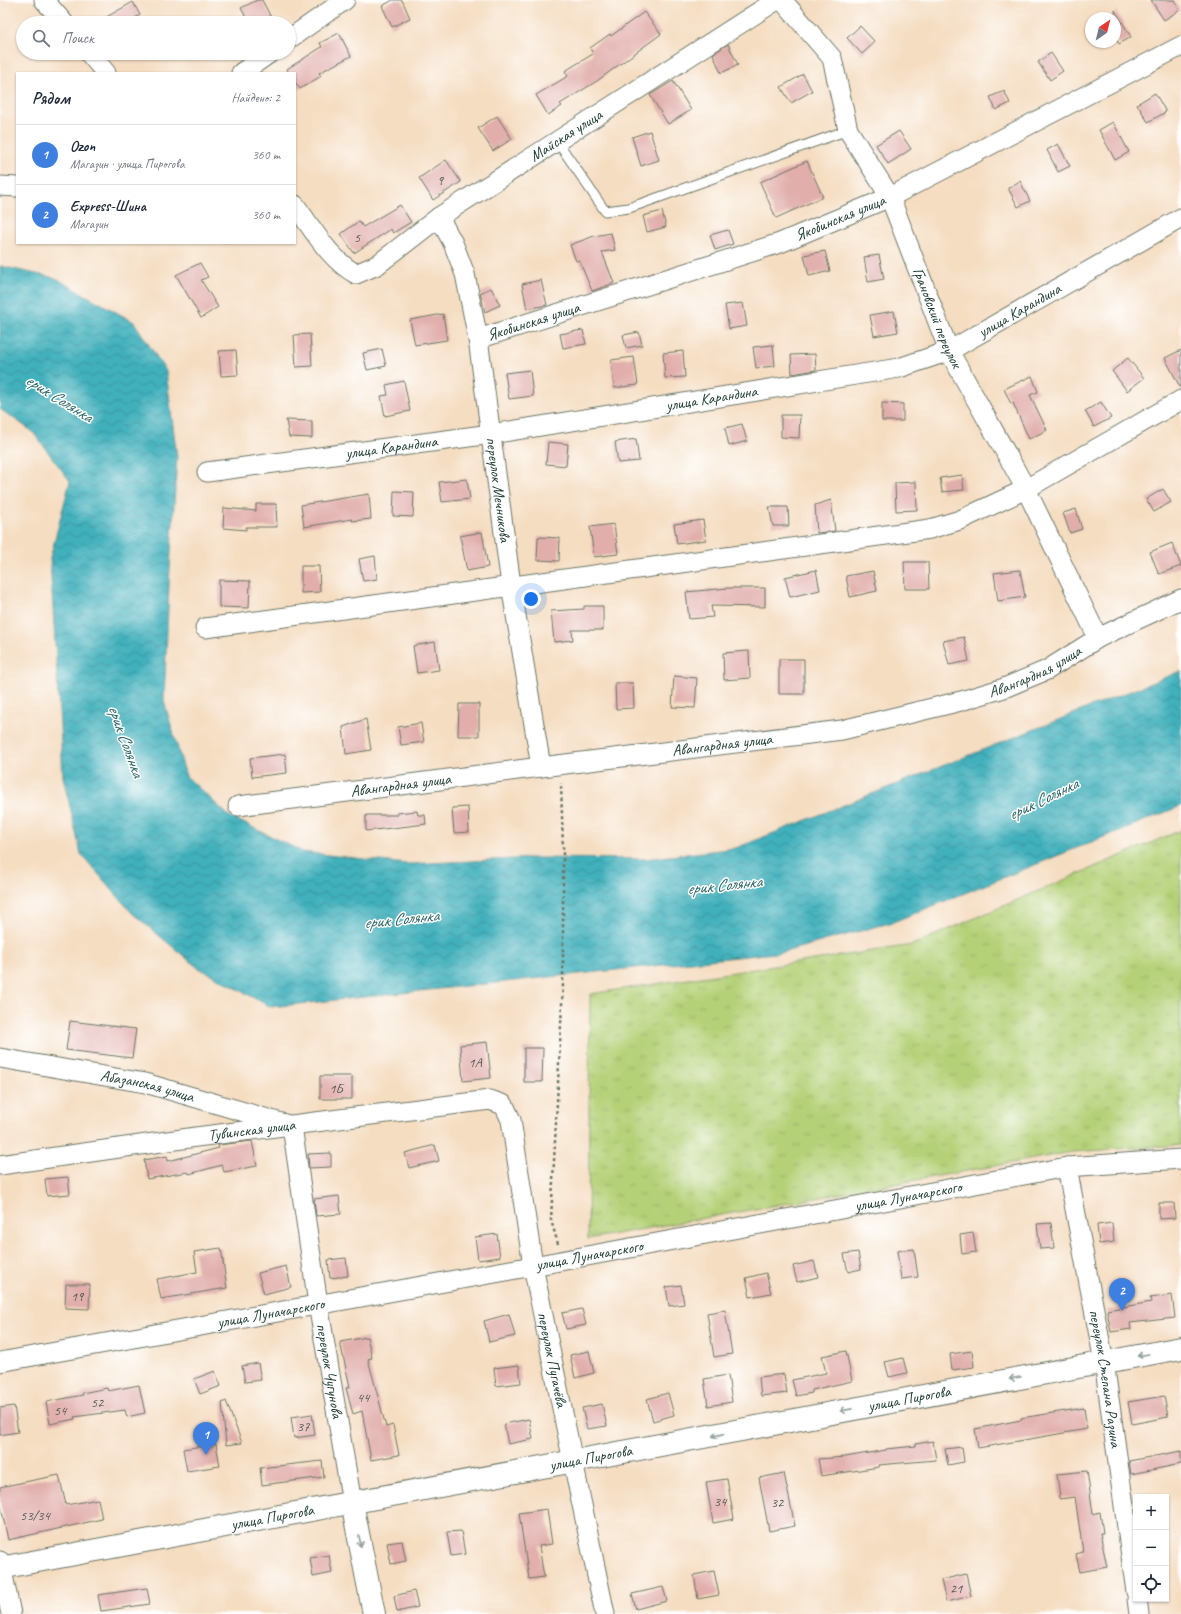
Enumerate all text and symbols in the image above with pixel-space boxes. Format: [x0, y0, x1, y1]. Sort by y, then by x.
north arrow [1085, 12, 1121, 48]
search box [16, 16, 296, 60]
icon: search [30, 27, 52, 49]
text: Поиск [62, 29, 94, 48]
text: Рядом [32, 88, 70, 109]
text: Найдено: 2 [232, 90, 280, 106]
street label: Майская улица [526, 104, 607, 166]
text: Ozon [70, 137, 95, 156]
text: 1 [42, 147, 48, 163]
text: 360 m [252, 147, 280, 163]
text: Магазин · улица Пирогова [70, 156, 185, 172]
house number: 9 [437, 172, 445, 189]
street label: Якобинская улица [792, 190, 889, 246]
text: Express-Шина [70, 197, 146, 216]
text: 2 [42, 207, 48, 223]
text: 360 m [252, 207, 280, 223]
text: Магазин [70, 216, 108, 232]
house number: 5 [354, 229, 361, 246]
street label: Грановский переулок [908, 265, 967, 373]
street label: улица Карандина [974, 278, 1066, 343]
street label: Якобинская улица [484, 297, 583, 346]
water label: ерик Солянка [22, 369, 98, 428]
street label: улица Карандина [663, 381, 760, 416]
street label: улица Карандина [343, 431, 439, 464]
street label: переулок Мечникова [481, 436, 515, 545]
your location [521, 589, 541, 609]
street label: Авангардная улица [986, 640, 1086, 702]
water label: ерик Солянка [103, 702, 149, 782]
street label: Авангардная улица [671, 729, 774, 761]
street label: Авангардная улица [349, 769, 453, 801]
water label: ерик Солянка [1005, 772, 1083, 825]
water label: ерик Солянка [686, 870, 765, 899]
water label: ерик Солянка [363, 904, 442, 933]
house number: 1А [468, 1054, 483, 1071]
street label: Абазанская улица [99, 1065, 197, 1107]
house number: 1Б [329, 1080, 346, 1097]
street label: Тувинская улица [207, 1114, 297, 1145]
street label: улица Луначарского [852, 1176, 965, 1216]
street label: улица Луначарского [533, 1235, 647, 1275]
pin: 2 [1109, 1278, 1135, 1311]
house number: 19 [71, 1288, 85, 1305]
street label: улица Луначарского [215, 1293, 328, 1333]
street label: переулок Степана Разина [1084, 1308, 1126, 1450]
street label: переулок Пугачёва [533, 1310, 572, 1410]
street label: переулок Чугунова [312, 1322, 348, 1421]
one-way arrow [1136, 1351, 1149, 1359]
one-way arrow [1009, 1375, 1022, 1383]
street label: улица Пирогова [865, 1381, 953, 1416]
house number: 44 [357, 1389, 371, 1406]
house number: 52 [91, 1394, 105, 1411]
house number: 54 [54, 1402, 68, 1419]
one-way arrow [840, 1407, 853, 1415]
house number: 37 [297, 1418, 310, 1435]
pin: 1 [193, 1422, 219, 1455]
one-way arrow [712, 1431, 725, 1439]
street label: улица Пирогова [547, 1440, 635, 1476]
house number: 34 [714, 1493, 728, 1510]
house number: 32 [771, 1494, 785, 1511]
map controls [1133, 1494, 1169, 1602]
button: + [1133, 1494, 1169, 1530]
street label: улица Пирогова [228, 1500, 316, 1535]
house number: 53/34 [20, 1507, 52, 1524]
button: − [1133, 1530, 1169, 1566]
one-way arrow [356, 1534, 364, 1547]
button: locate [1133, 1566, 1169, 1602]
house number: 21 [950, 1580, 963, 1597]

